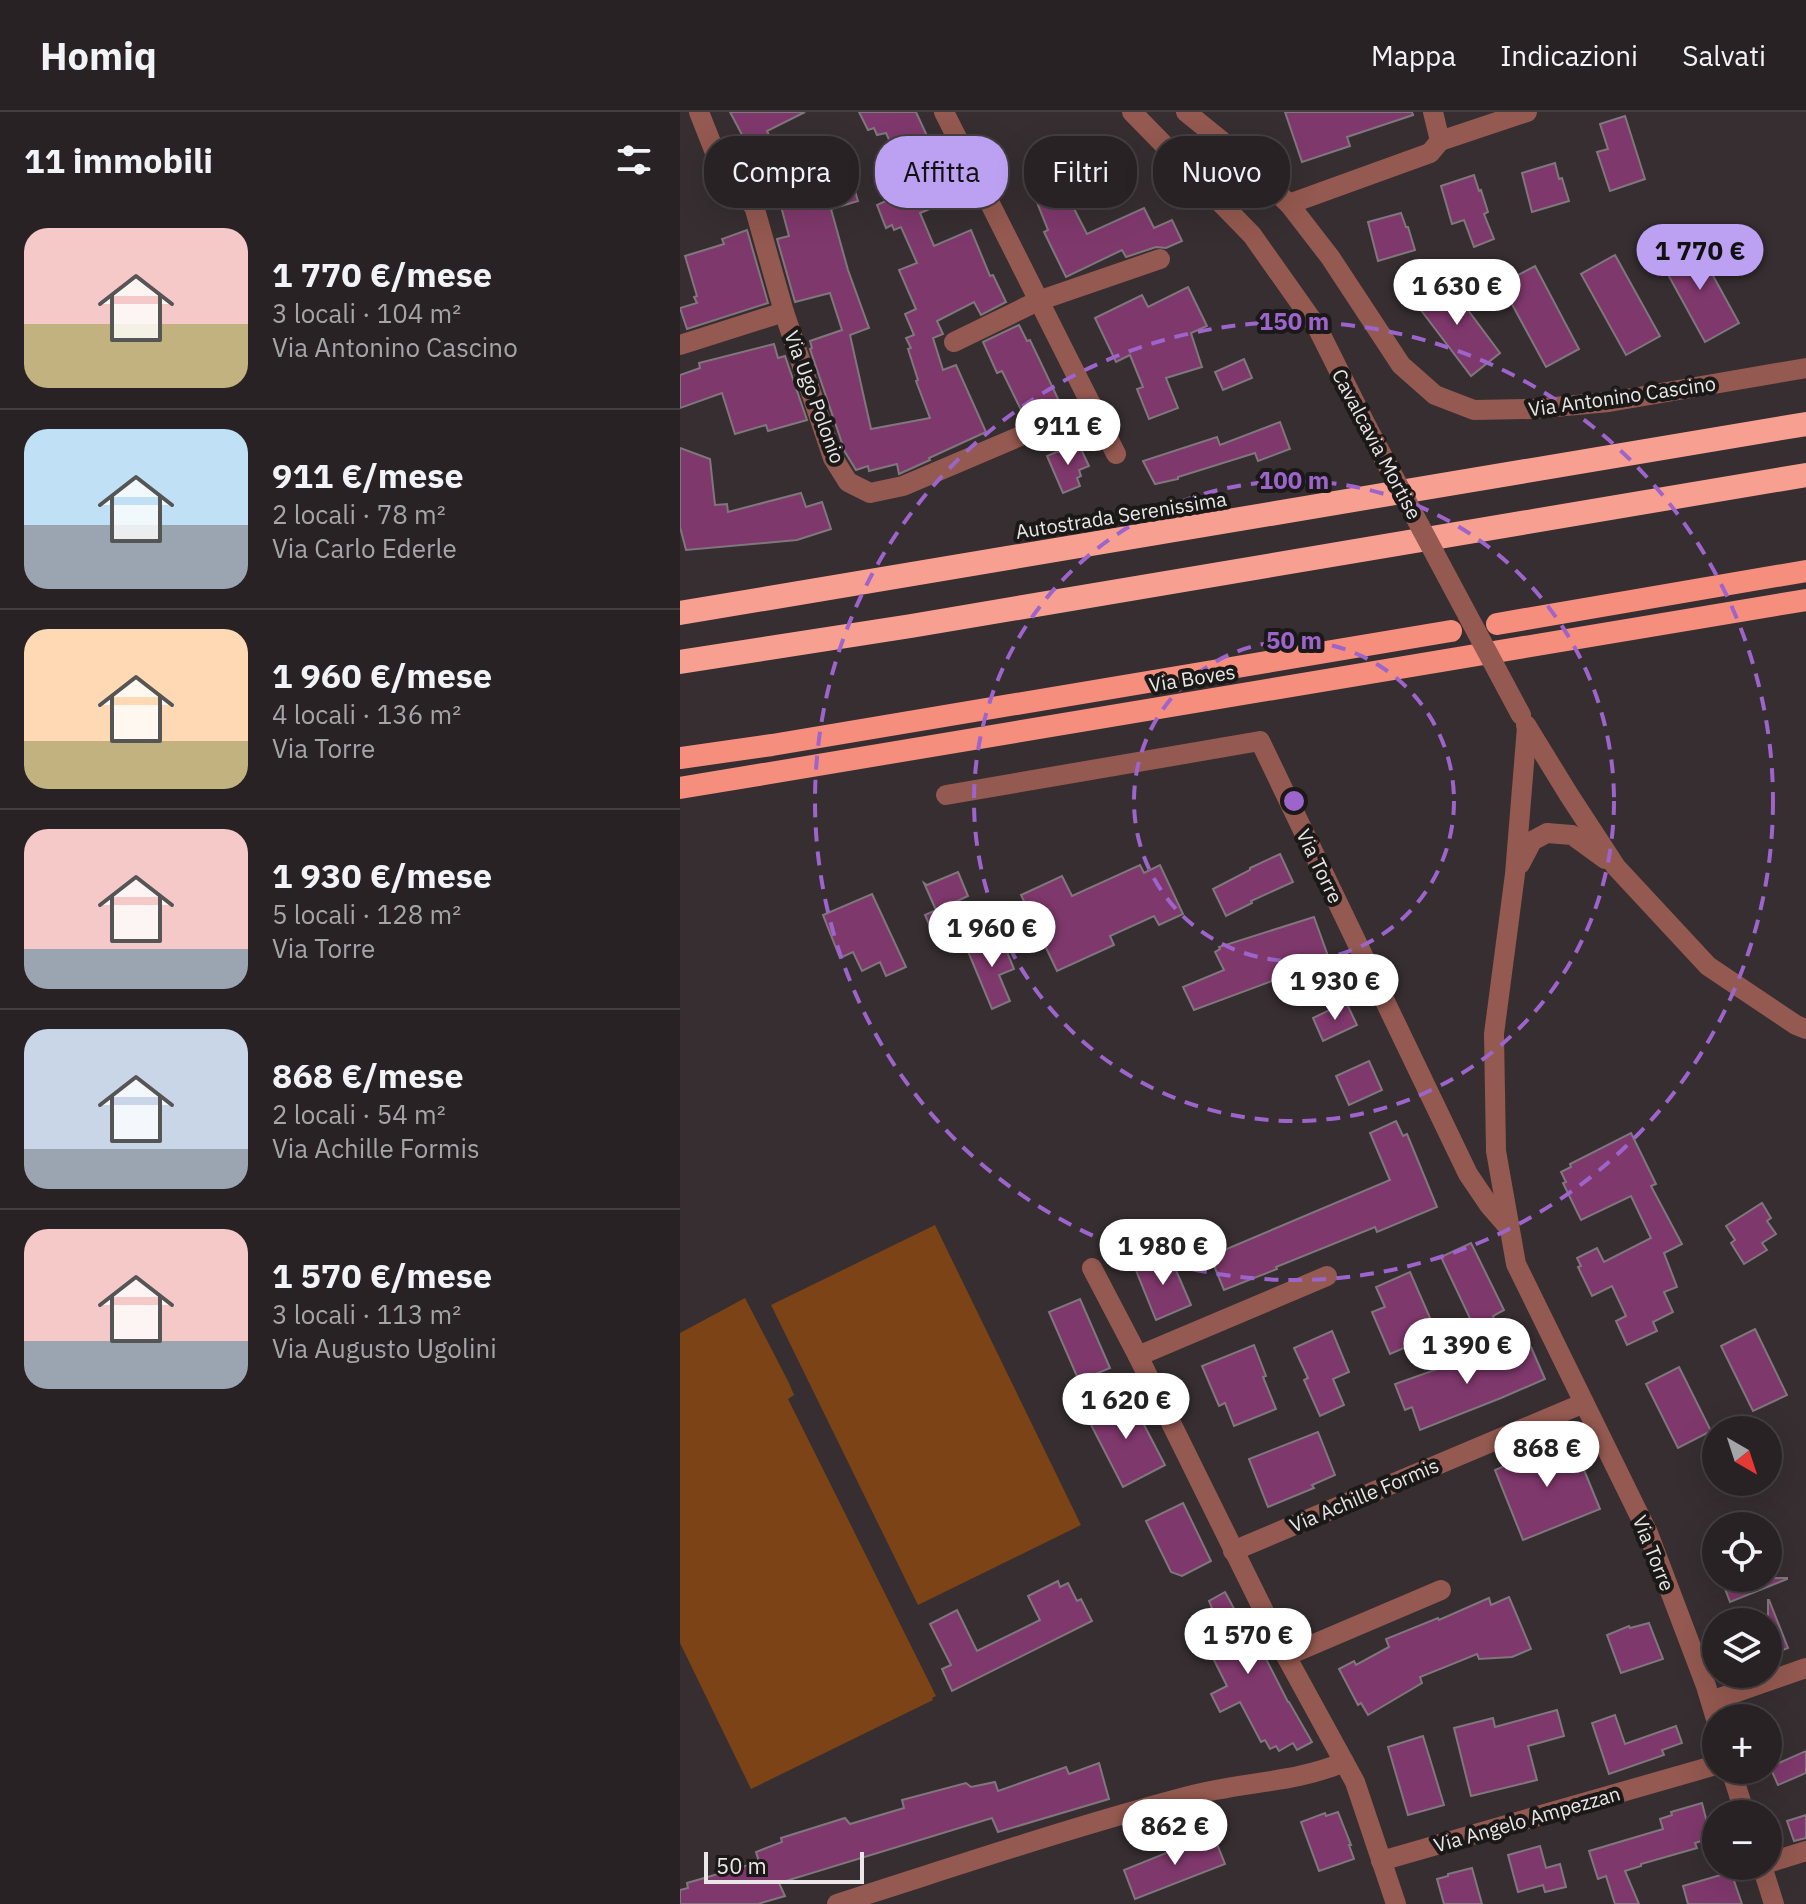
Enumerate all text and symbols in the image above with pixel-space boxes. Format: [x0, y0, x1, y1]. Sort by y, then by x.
text: Homiq [40, 31, 157, 80]
text: Mappa [1371, 37, 1456, 74]
text: Indicazioni [1500, 37, 1638, 74]
text: Salvati [1682, 37, 1766, 74]
chip: Compra [704, 136, 859, 208]
chip: Affitta [875, 136, 1008, 208]
chip: Filtri [1024, 136, 1137, 208]
chip: Nuovo [1153, 136, 1290, 208]
text: 11 immobili [24, 138, 213, 182]
icon: filters [612, 138, 656, 182]
pin: 1 770 € [1626, 224, 1774, 292]
text: 1 770 € [1655, 233, 1745, 267]
text: 1 770 €/mese [272, 252, 492, 296]
pin: 1 630 € [1383, 259, 1531, 327]
icon: home [88, 260, 184, 356]
text: 1 630 € [1412, 268, 1502, 302]
text: 3 locali · 104 m² [272, 296, 461, 330]
text: 150 m [1259, 305, 1329, 337]
street label: Via Ugo Polonio [778, 327, 852, 467]
text: Via Antonino Cascino [272, 330, 518, 364]
street label: Cavalcavia Mortise [1326, 364, 1428, 524]
street label: Via Antonino Cascino [1527, 369, 1717, 423]
pin: 911 € [1012, 399, 1124, 467]
text: 911 € [1033, 408, 1103, 442]
text: 911 €/mese [272, 453, 464, 497]
icon: home [88, 461, 184, 557]
text: 100 m [1259, 464, 1329, 496]
street label: Autostrada Serenissima [1013, 485, 1229, 545]
text: 2 locali · 78 m² [272, 497, 446, 531]
text: Via Carlo Ederle [272, 531, 457, 565]
text: 50 m [1266, 624, 1322, 656]
text: 1 960 €/mese [272, 653, 492, 697]
street label: Via Boves [1147, 658, 1237, 698]
icon: home [88, 661, 184, 757]
text: 4 locali · 136 m² [272, 697, 461, 731]
text: Via Torre [272, 731, 375, 765]
centre of rings [1280, 787, 1308, 815]
street label: Via Torre [1290, 824, 1350, 908]
text: 1 930 €/mese [272, 853, 492, 897]
icon: home [88, 861, 184, 957]
text: 5 locali · 128 m² [272, 897, 461, 931]
pin: 1 960 € [918, 901, 1066, 969]
text: 1 960 € [947, 910, 1037, 944]
text: Via Torre [272, 931, 375, 965]
pin: 1 930 € [1261, 954, 1409, 1022]
text: 1 930 € [1290, 963, 1380, 997]
text: 868 €/mese [272, 1053, 464, 1097]
icon: home [88, 1061, 184, 1157]
text: 2 locali · 54 m² [272, 1097, 446, 1131]
text: Via Achille Formis [272, 1131, 480, 1165]
pin: 1 980 € [1089, 1219, 1237, 1287]
text: 1 980 € [1118, 1228, 1208, 1262]
text: 1 570 €/mese [272, 1253, 492, 1297]
icon: home [88, 1261, 184, 1357]
text: 3 locali · 113 m² [272, 1297, 461, 1331]
pin: 1 390 € [1393, 1318, 1541, 1386]
text: 1 390 € [1422, 1327, 1512, 1361]
text: Via Augusto Ugolini [272, 1331, 497, 1365]
pin: 1 620 € [1052, 1373, 1200, 1441]
text: 1 620 € [1081, 1382, 1171, 1416]
north arrow [1702, 1416, 1782, 1496]
map controls [1702, 1416, 1782, 1880]
pin: 868 € [1491, 1421, 1603, 1489]
text: 868 € [1512, 1430, 1582, 1464]
street label: Via Achille Formis [1285, 1451, 1443, 1539]
street label: Via Torre [1627, 1511, 1681, 1595]
button: locate [1702, 1512, 1782, 1592]
pin: 1 570 € [1174, 1608, 1322, 1676]
button: layers [1702, 1608, 1782, 1688]
text: 1 570 € [1203, 1617, 1293, 1651]
button: + [1702, 1704, 1782, 1784]
street label: Via Angelo Ampezzan [1431, 1779, 1623, 1859]
pin: 862 € [1119, 1799, 1231, 1867]
button: − [1702, 1800, 1782, 1880]
text: 862 € [1140, 1808, 1210, 1842]
scale bar [704, 1848, 864, 1884]
text: 50 m [716, 1851, 767, 1880]

